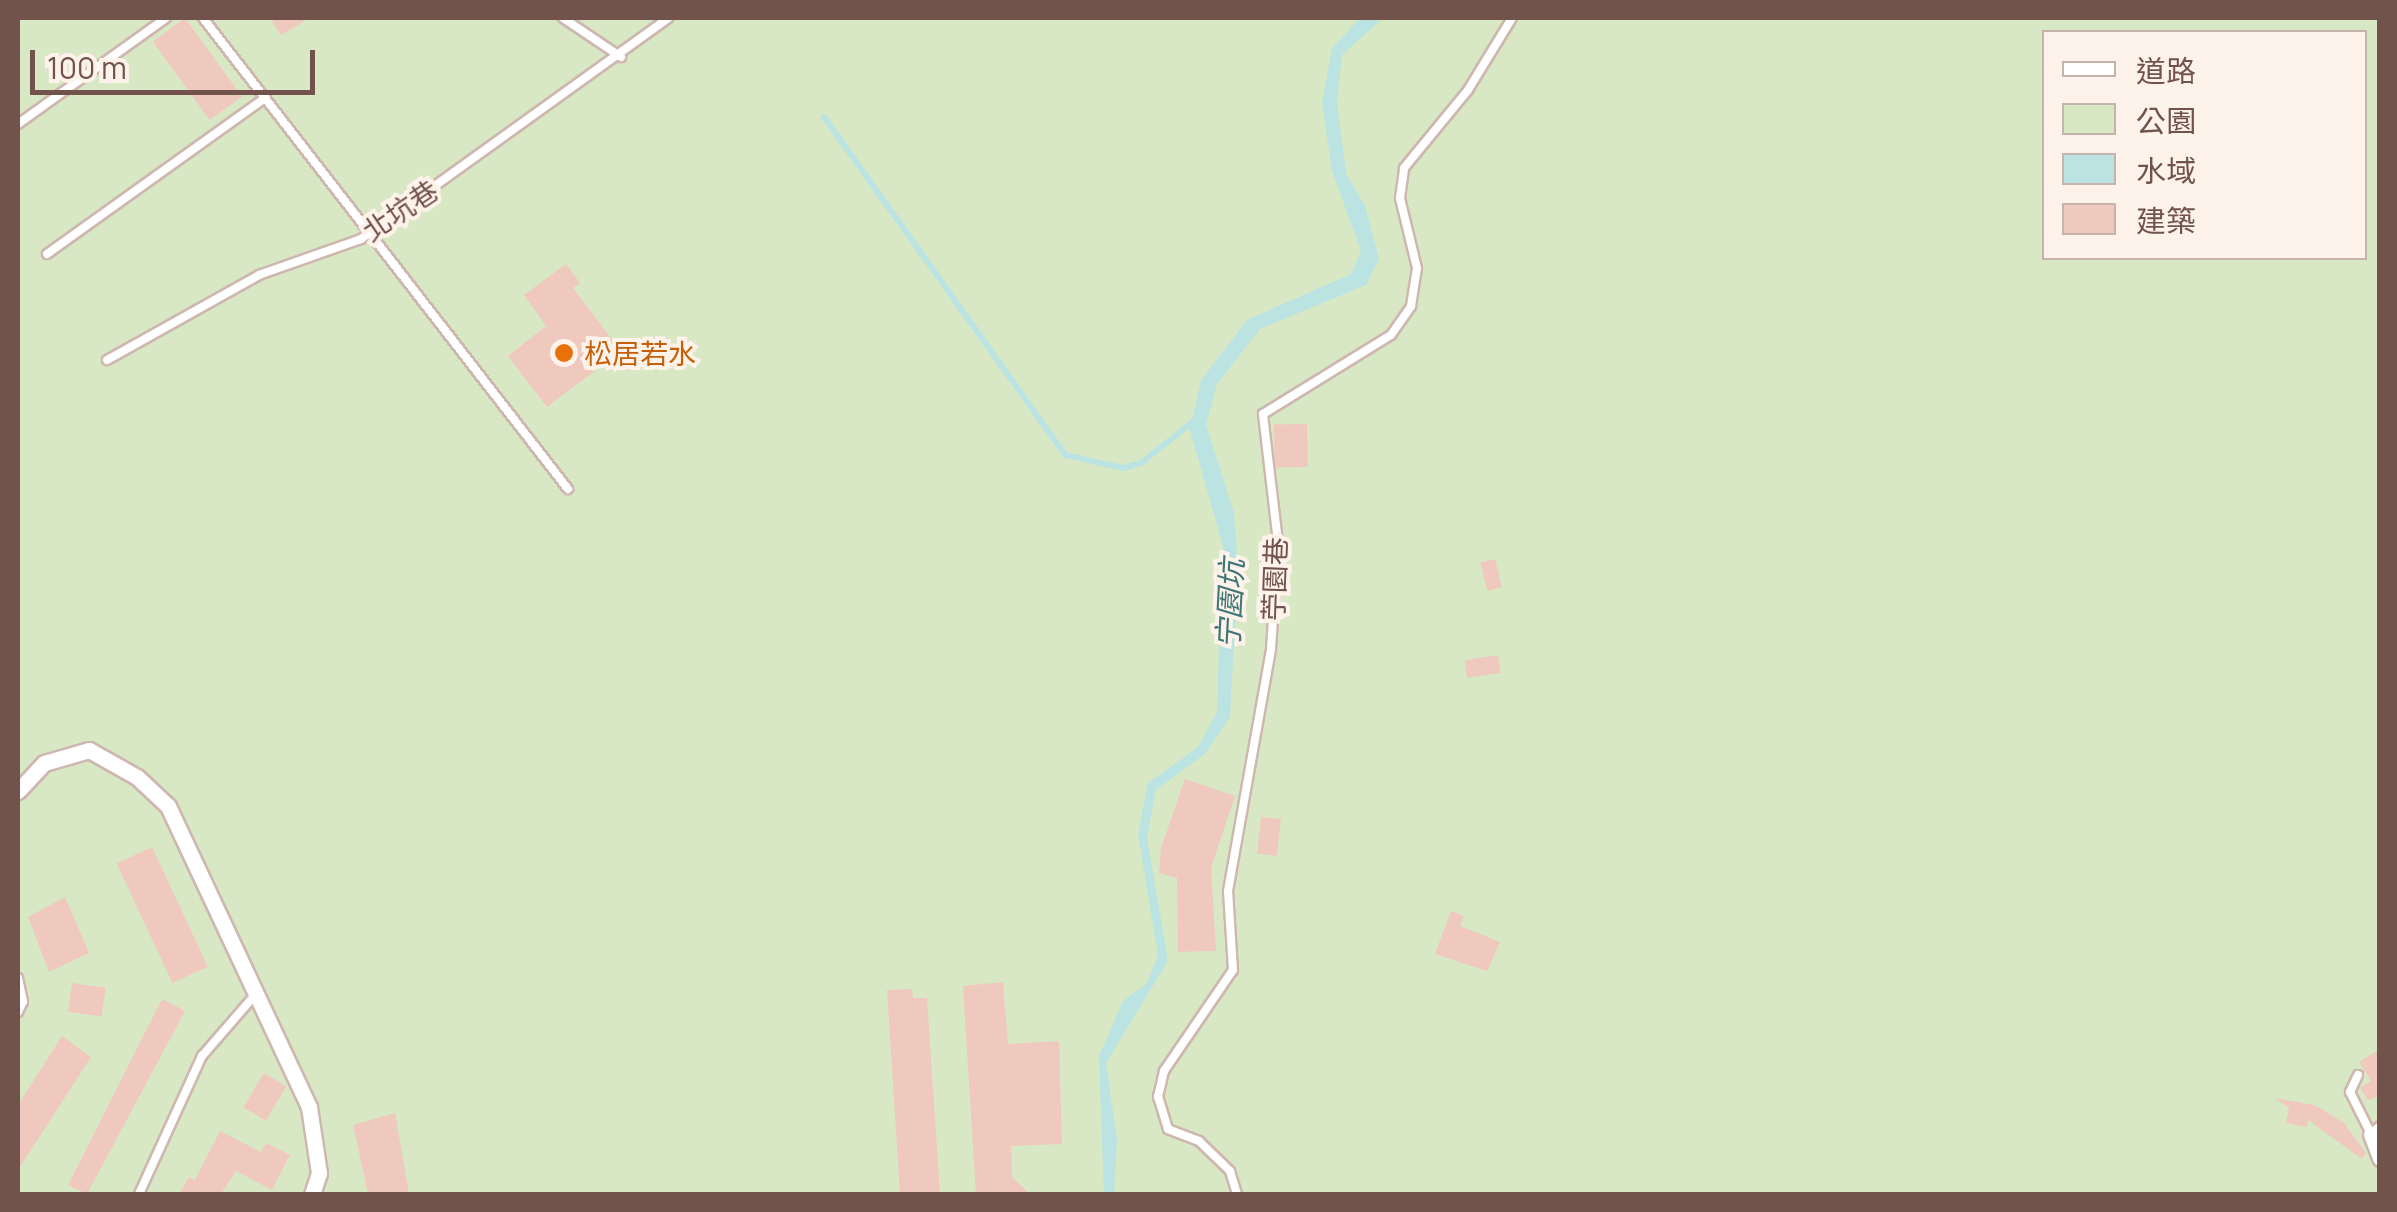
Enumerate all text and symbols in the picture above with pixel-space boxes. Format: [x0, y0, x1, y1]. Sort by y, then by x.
scale bar [35, 30, 320, 92]
legend [2042, 30, 2367, 260]
text: 100 m [47, 47, 127, 88]
text: 道路 [2136, 50, 2196, 91]
text: 公園 [2136, 100, 2196, 141]
text: 水域 [2136, 150, 2196, 191]
street label: 北坑巷 [356, 173, 444, 247]
text: 建築 [2136, 200, 2196, 241]
place label: 松居若水 [584, 336, 696, 370]
marker: 松居若水 [553, 342, 575, 364]
street label: 苧園巷 [1256, 536, 1292, 622]
water label: 宁園坑 [1210, 558, 1250, 650]

